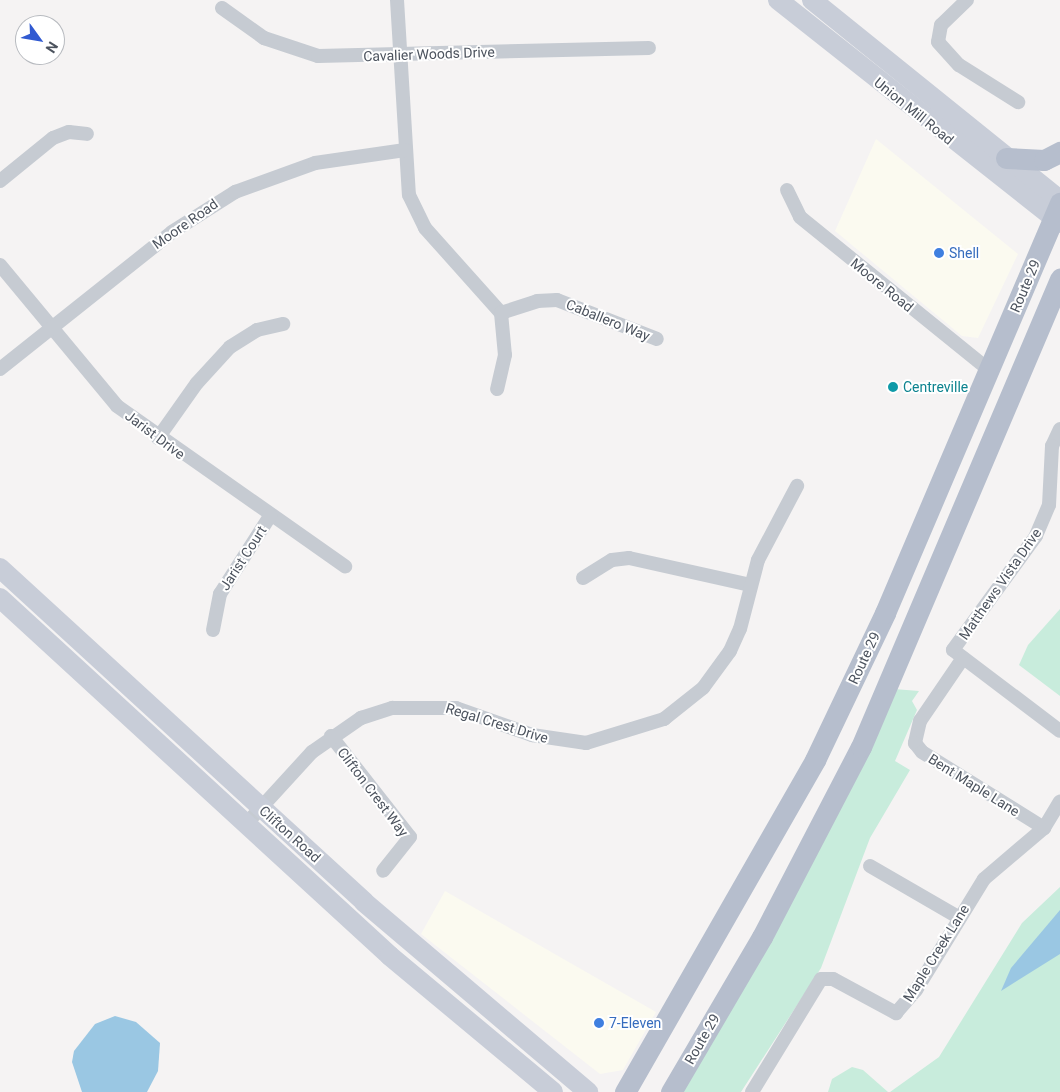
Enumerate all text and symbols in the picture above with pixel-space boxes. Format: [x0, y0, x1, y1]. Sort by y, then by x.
north arrow [15, 15, 65, 65]
text: N [42, 39, 61, 56]
street label: Cavalier Woods Drive [363, 43, 495, 65]
street label: Union Mill Road [871, 74, 957, 148]
street label: Moore Road [149, 195, 221, 253]
place label: Shell [949, 245, 979, 261]
marker: Shell [933, 247, 945, 259]
street label: Moore Road [847, 255, 917, 315]
street label: Route 29 [1006, 257, 1044, 315]
street label: Caballero Way [564, 296, 652, 344]
place label: Centreville [903, 379, 968, 395]
marker: Centreville [887, 381, 899, 393]
street label: Jarist Drive [122, 407, 188, 463]
street label: Jarist Court [216, 523, 270, 593]
street label: Matthews Vista Drive [955, 525, 1045, 643]
street label: Route 29 [845, 629, 883, 687]
street label: Regal Crest Drive [444, 699, 550, 747]
street label: Clifton Crest Way [334, 744, 412, 840]
street label: Bent Maple Lane [925, 750, 1023, 820]
street label: Clifton Road [256, 802, 324, 866]
street label: Maple Creek Lane [899, 901, 973, 1005]
street label: Route 29 [681, 1011, 723, 1067]
place label: 7-Eleven [609, 1015, 661, 1031]
marker: 7-Eleven [593, 1017, 605, 1029]

